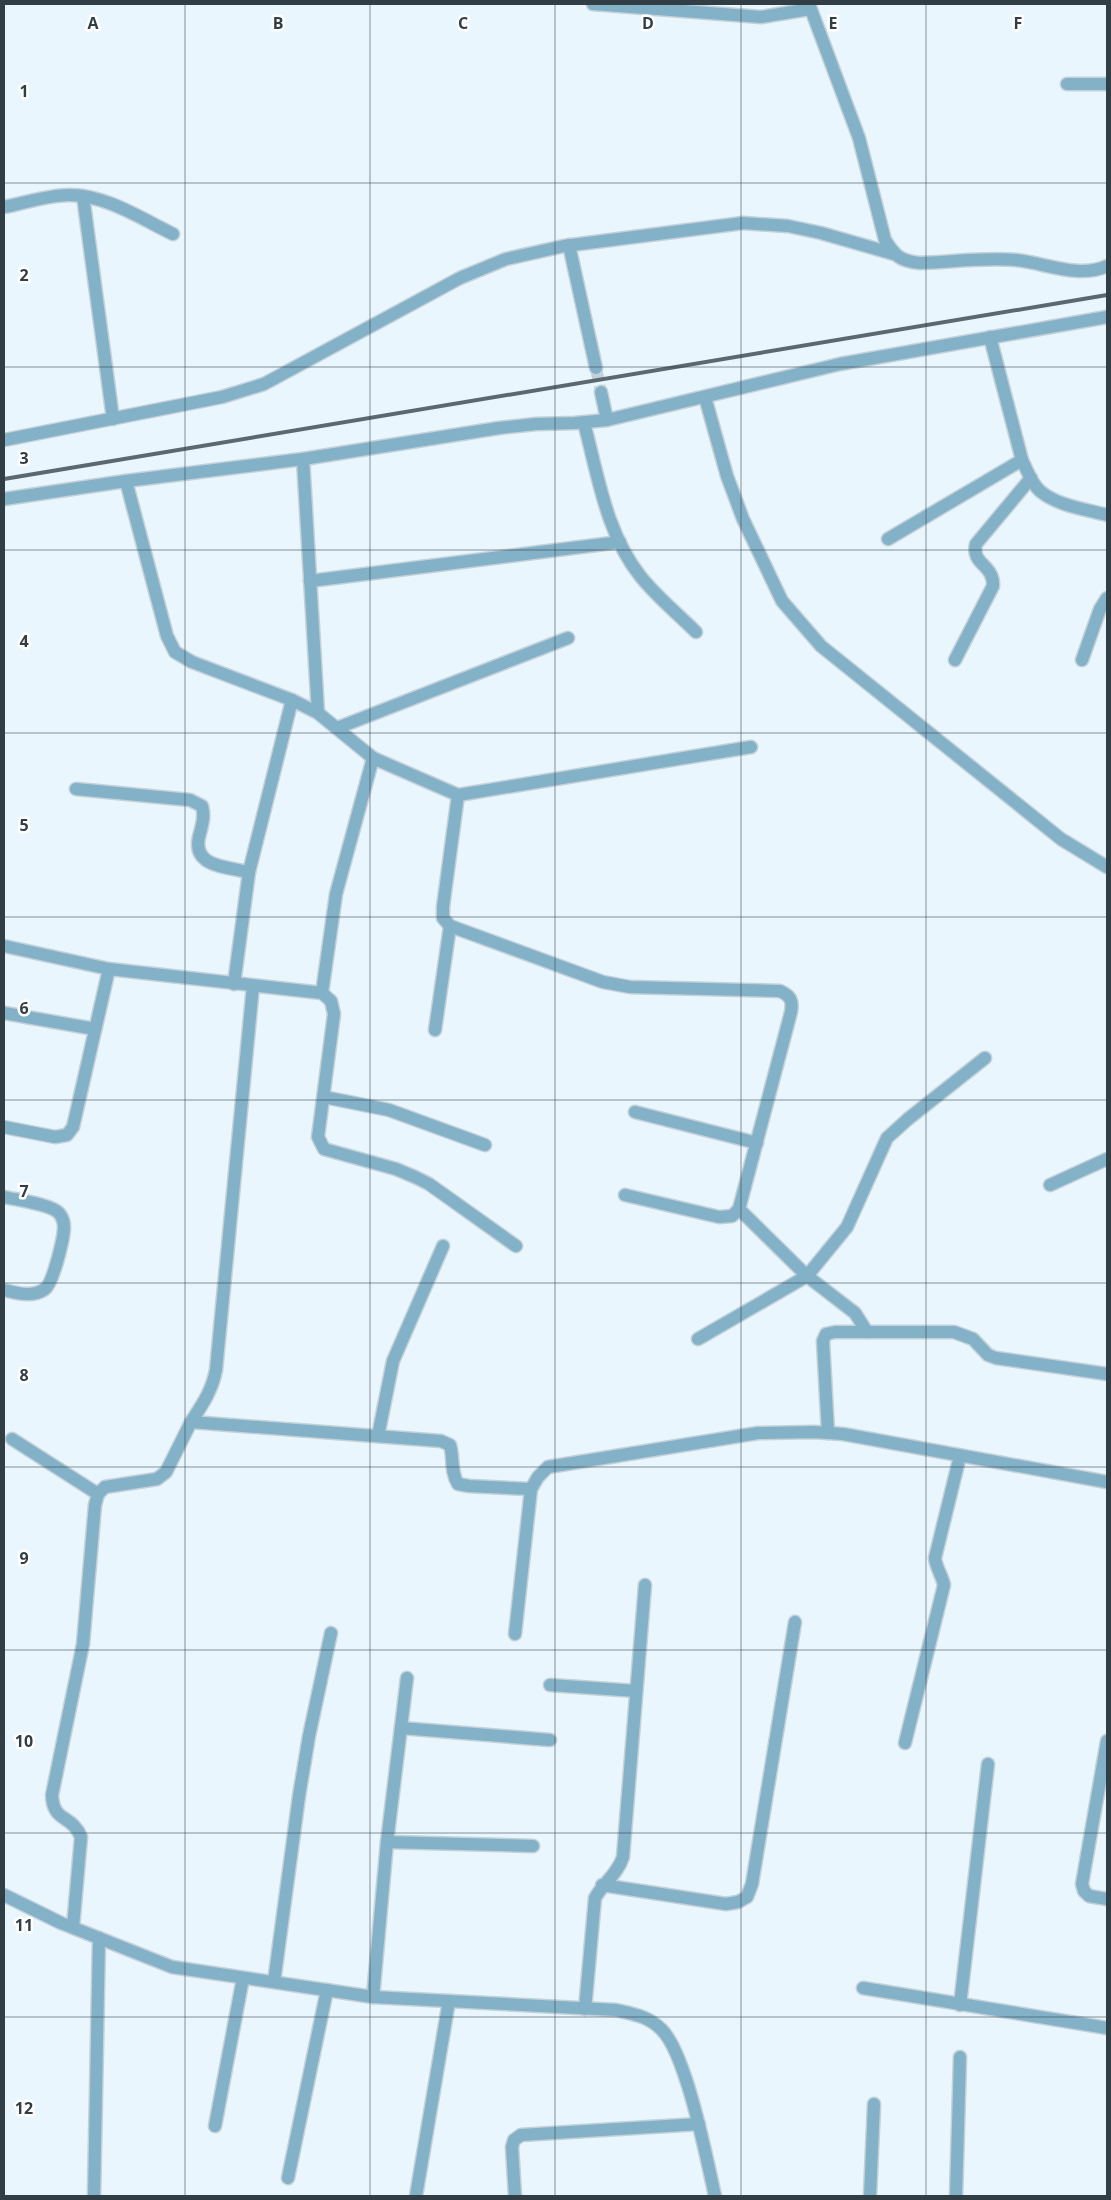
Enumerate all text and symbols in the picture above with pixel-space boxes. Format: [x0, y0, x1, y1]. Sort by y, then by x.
text: A [87, 12, 99, 34]
text: B [273, 12, 283, 34]
text: C [458, 12, 468, 34]
text: D [642, 12, 654, 34]
text: E [829, 12, 838, 34]
text: F [1014, 12, 1022, 34]
text: 1 [19, 80, 29, 102]
text: 2 [19, 264, 29, 286]
text: 3 [19, 447, 29, 469]
text: 4 [19, 630, 29, 652]
text: 5 [19, 814, 29, 836]
text: 6 [19, 997, 29, 1019]
text: 7 [19, 1180, 29, 1202]
text: 8 [19, 1364, 29, 1386]
text: 9 [19, 1547, 29, 1569]
text: 10 [15, 1730, 33, 1752]
text: 11 [15, 1914, 33, 1936]
text: 12 [15, 2097, 33, 2119]

